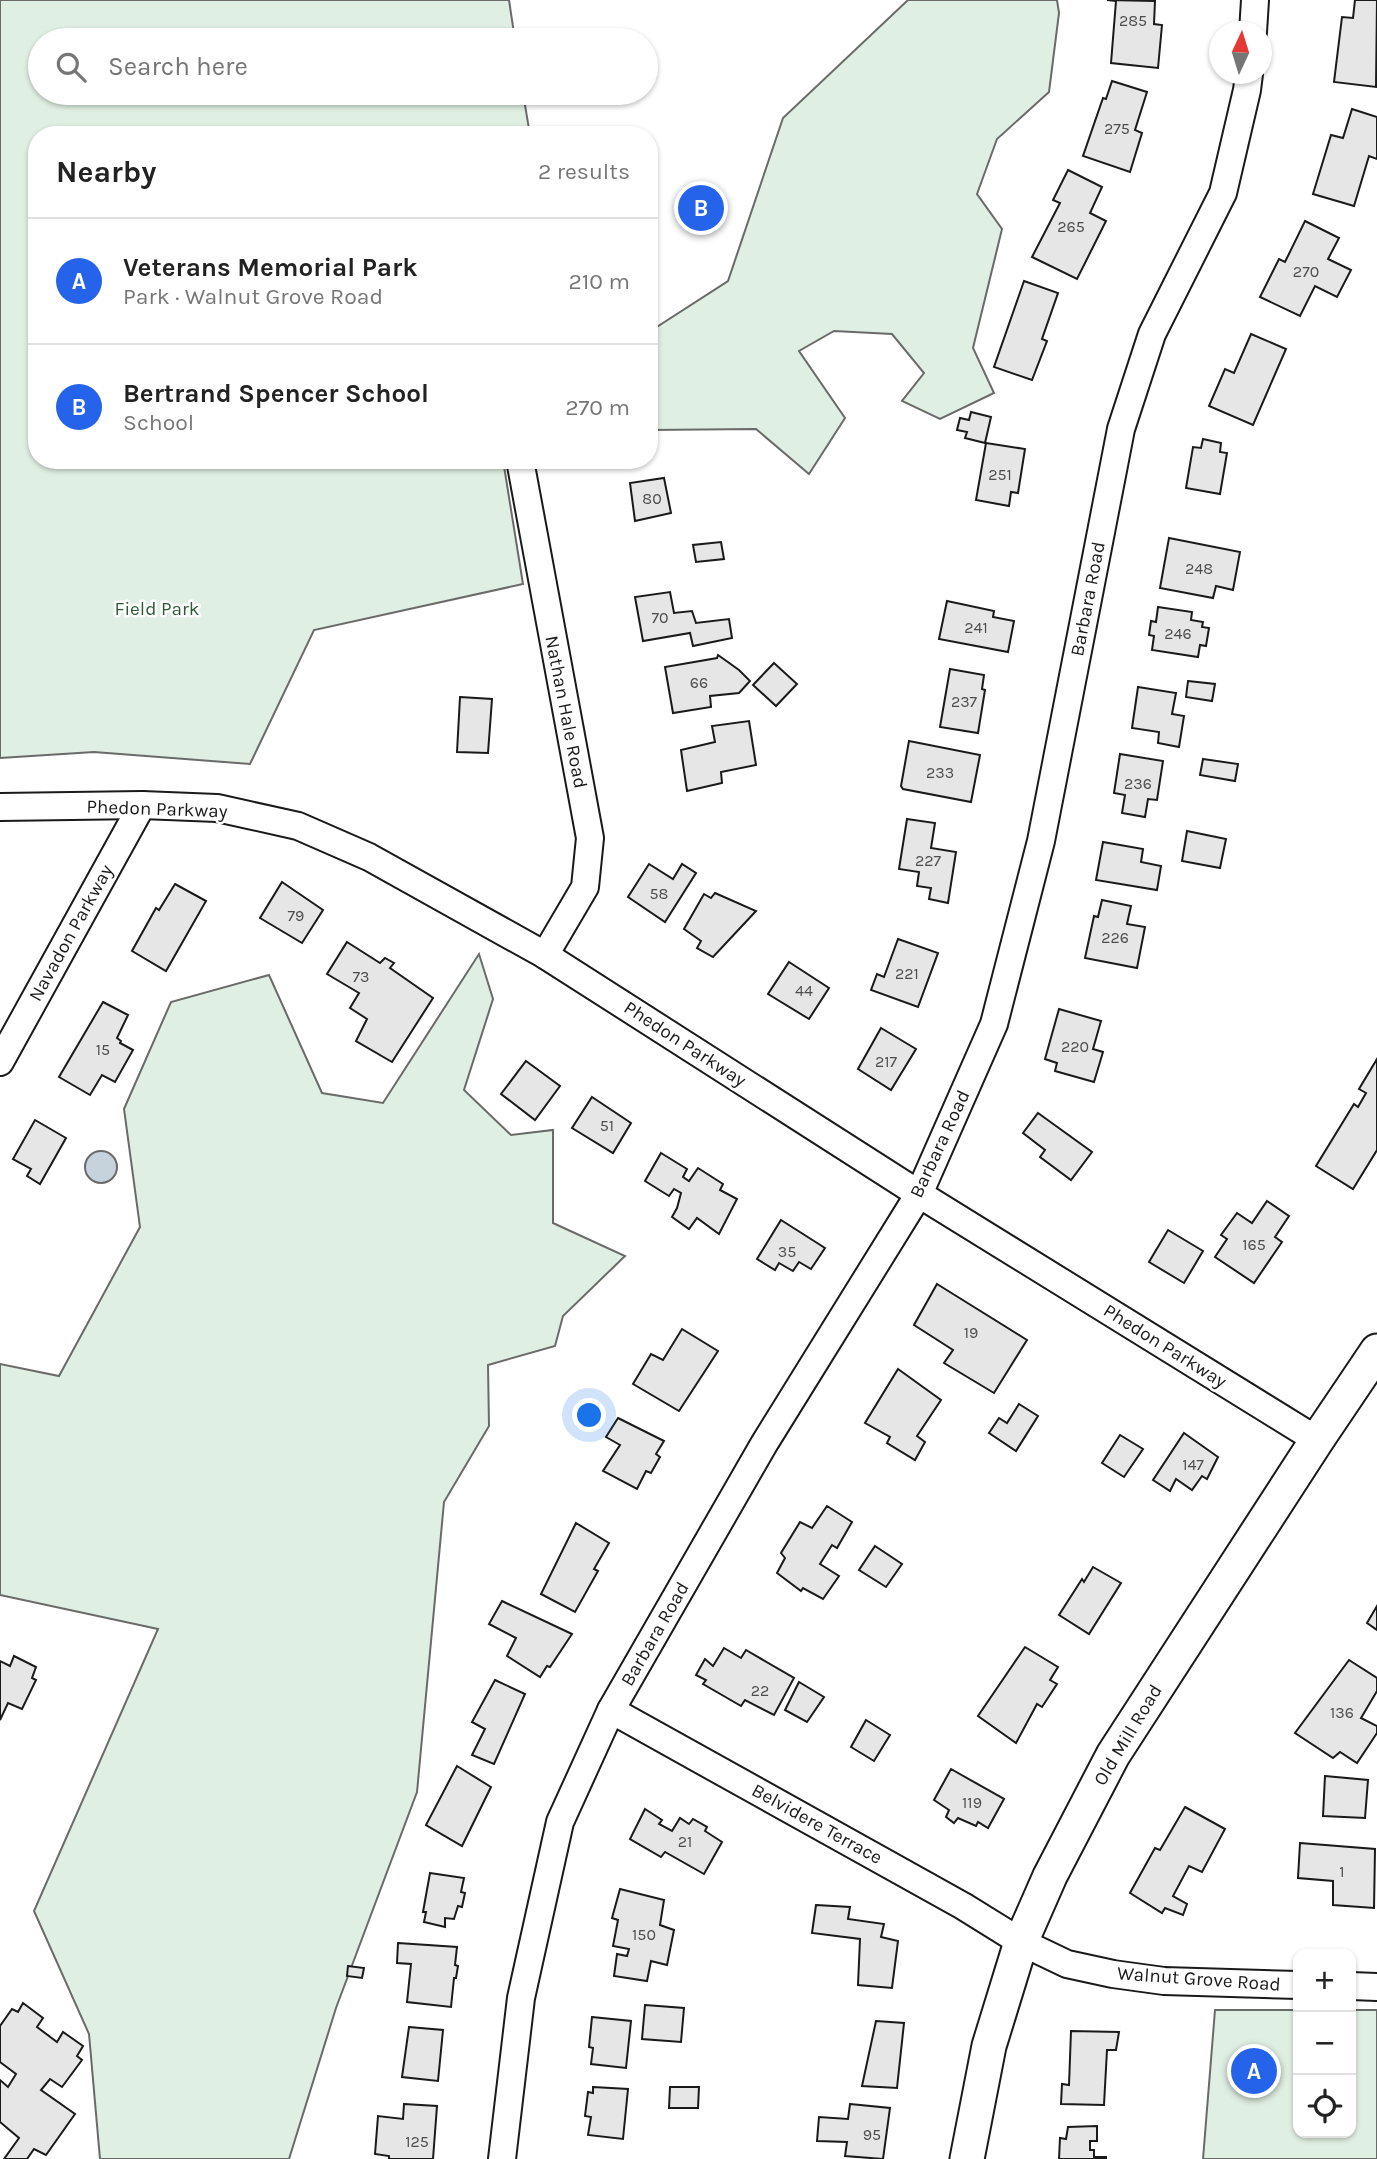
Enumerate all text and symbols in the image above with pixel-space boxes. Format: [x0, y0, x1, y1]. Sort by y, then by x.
house number: 285 [1119, 11, 1147, 30]
north arrow [1209, 21, 1272, 84]
search box [28, 28, 658, 105]
icon: search [52, 48, 90, 86]
text: Search here [108, 51, 248, 82]
house number: 275 [1104, 119, 1130, 138]
text: Nearby [56, 154, 156, 190]
text: 2 results [538, 158, 630, 185]
pin: B [678, 182, 724, 234]
house number: 265 [1057, 217, 1085, 236]
text: Veterans Memorial Park [123, 252, 418, 283]
house number: 270 [1293, 262, 1319, 281]
text: A [72, 268, 86, 295]
text: 210 m [568, 268, 630, 295]
text: Park · Walnut Grove Road [123, 283, 383, 310]
text: Bertrand Spencer School [123, 378, 429, 409]
text: B [72, 394, 86, 421]
text: 270 m [565, 394, 630, 421]
text: School [123, 409, 194, 436]
house number: 251 [988, 465, 1012, 484]
house number: 80 [642, 489, 662, 508]
street label: Barbara Road [1066, 540, 1110, 658]
house number: 248 [1185, 559, 1213, 578]
park label: Field Park [114, 598, 200, 620]
house number: 70 [651, 608, 669, 627]
house number: 241 [964, 618, 988, 637]
house number: 246 [1164, 624, 1192, 643]
street label: Nathan Hale Road [540, 634, 592, 790]
house number: 66 [690, 673, 708, 692]
house number: 237 [951, 692, 978, 711]
house number: 233 [926, 763, 954, 782]
house number: 236 [1124, 774, 1152, 793]
street label: Phedon Parkway [86, 796, 228, 822]
house number: 227 [915, 851, 942, 870]
street label: Navadon Parkway [24, 861, 118, 1005]
house number: 58 [650, 884, 668, 903]
house number: 79 [288, 906, 304, 925]
house number: 226 [1101, 928, 1129, 947]
house number: 221 [895, 964, 919, 983]
house number: 73 [353, 967, 369, 986]
house number: 44 [795, 981, 813, 1000]
street label: Phedon Parkway [620, 996, 750, 1092]
house number: 220 [1061, 1037, 1089, 1056]
house number: 15 [96, 1040, 110, 1059]
house number: 217 [875, 1052, 898, 1071]
street label: Barbara Road [905, 1087, 975, 1201]
house number: 51 [600, 1116, 614, 1135]
house number: 165 [1242, 1235, 1266, 1254]
house number: 35 [778, 1242, 796, 1261]
street label: Phedon Parkway [1099, 1299, 1231, 1393]
house number: 19 [964, 1323, 978, 1342]
your location [572, 1398, 606, 1432]
house number: 147 [1182, 1455, 1204, 1474]
street label: Barbara Road [616, 1578, 694, 1690]
street label: Old Mill Road [1089, 1680, 1167, 1790]
house number: 22 [751, 1681, 769, 1700]
house number: 136 [1330, 1703, 1354, 1722]
street label: Belvidere Terrace [748, 1779, 886, 1869]
house number: 119 [962, 1793, 982, 1812]
house number: 21 [678, 1832, 692, 1851]
house number: 1 [1339, 1862, 1345, 1881]
house number: 150 [632, 1925, 656, 1944]
map controls [1293, 1949, 1356, 2138]
button: + [1293, 1949, 1356, 2012]
street label: Walnut Grove Road [1117, 1962, 1281, 1996]
button: − [1293, 2012, 1356, 2075]
pin: A [1231, 2045, 1277, 2097]
button: locate [1293, 2075, 1356, 2138]
house number: 95 [863, 2125, 881, 2144]
house number: 125 [405, 2132, 429, 2151]

